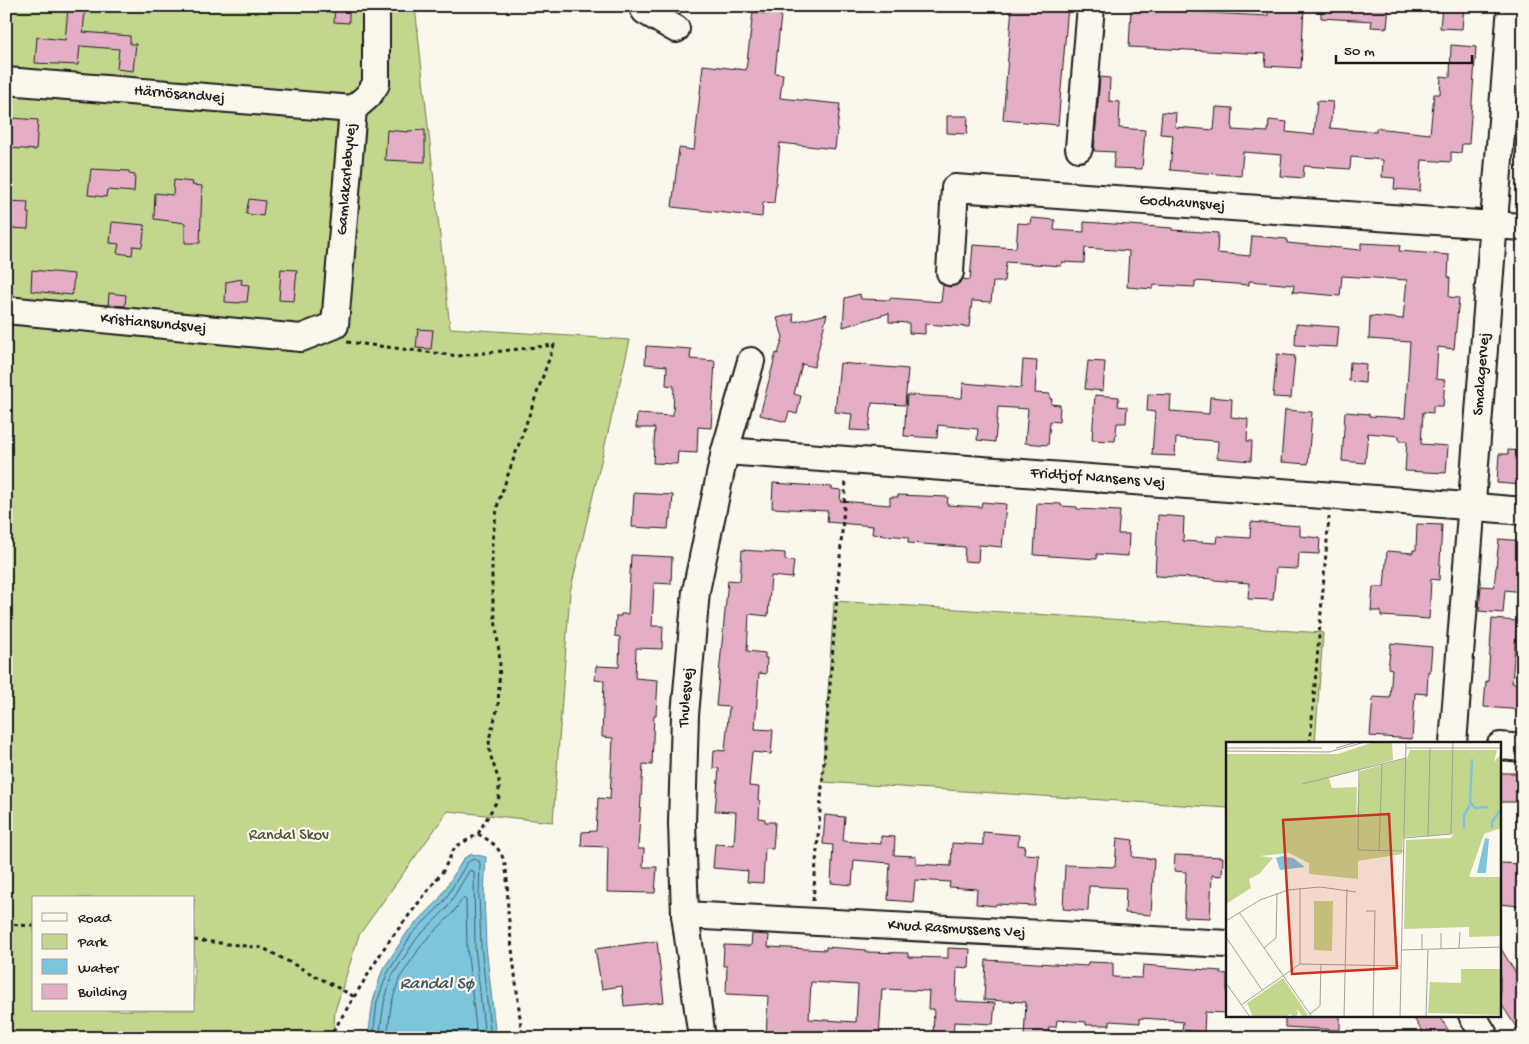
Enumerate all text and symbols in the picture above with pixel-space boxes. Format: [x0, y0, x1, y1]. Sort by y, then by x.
scale bar [1336, 32, 1473, 64]
text: 50 m [1344, 43, 1375, 61]
street label: Härnösandvej [133, 82, 226, 108]
street label: Gamlakarlebyvej [333, 122, 361, 236]
street label: Godhavnsvej [1139, 191, 1226, 216]
street label: Kristiansundsvej [99, 309, 207, 338]
street label: Smalagervej [1469, 332, 1495, 416]
street label: Fridtjof Nansens Vej [1029, 464, 1166, 493]
street label: Thulesvej [675, 667, 699, 728]
inset map [1226, 742, 1502, 1016]
park label: Randal Skov [249, 827, 329, 846]
legend [32, 896, 195, 1012]
text: Road [78, 910, 112, 928]
street label: Knud Rasmussens Vej [887, 916, 1026, 943]
text: Park [77, 934, 108, 952]
text: Water [78, 960, 120, 978]
water label: Randal Sø [400, 974, 475, 995]
text: Building [77, 984, 127, 1002]

